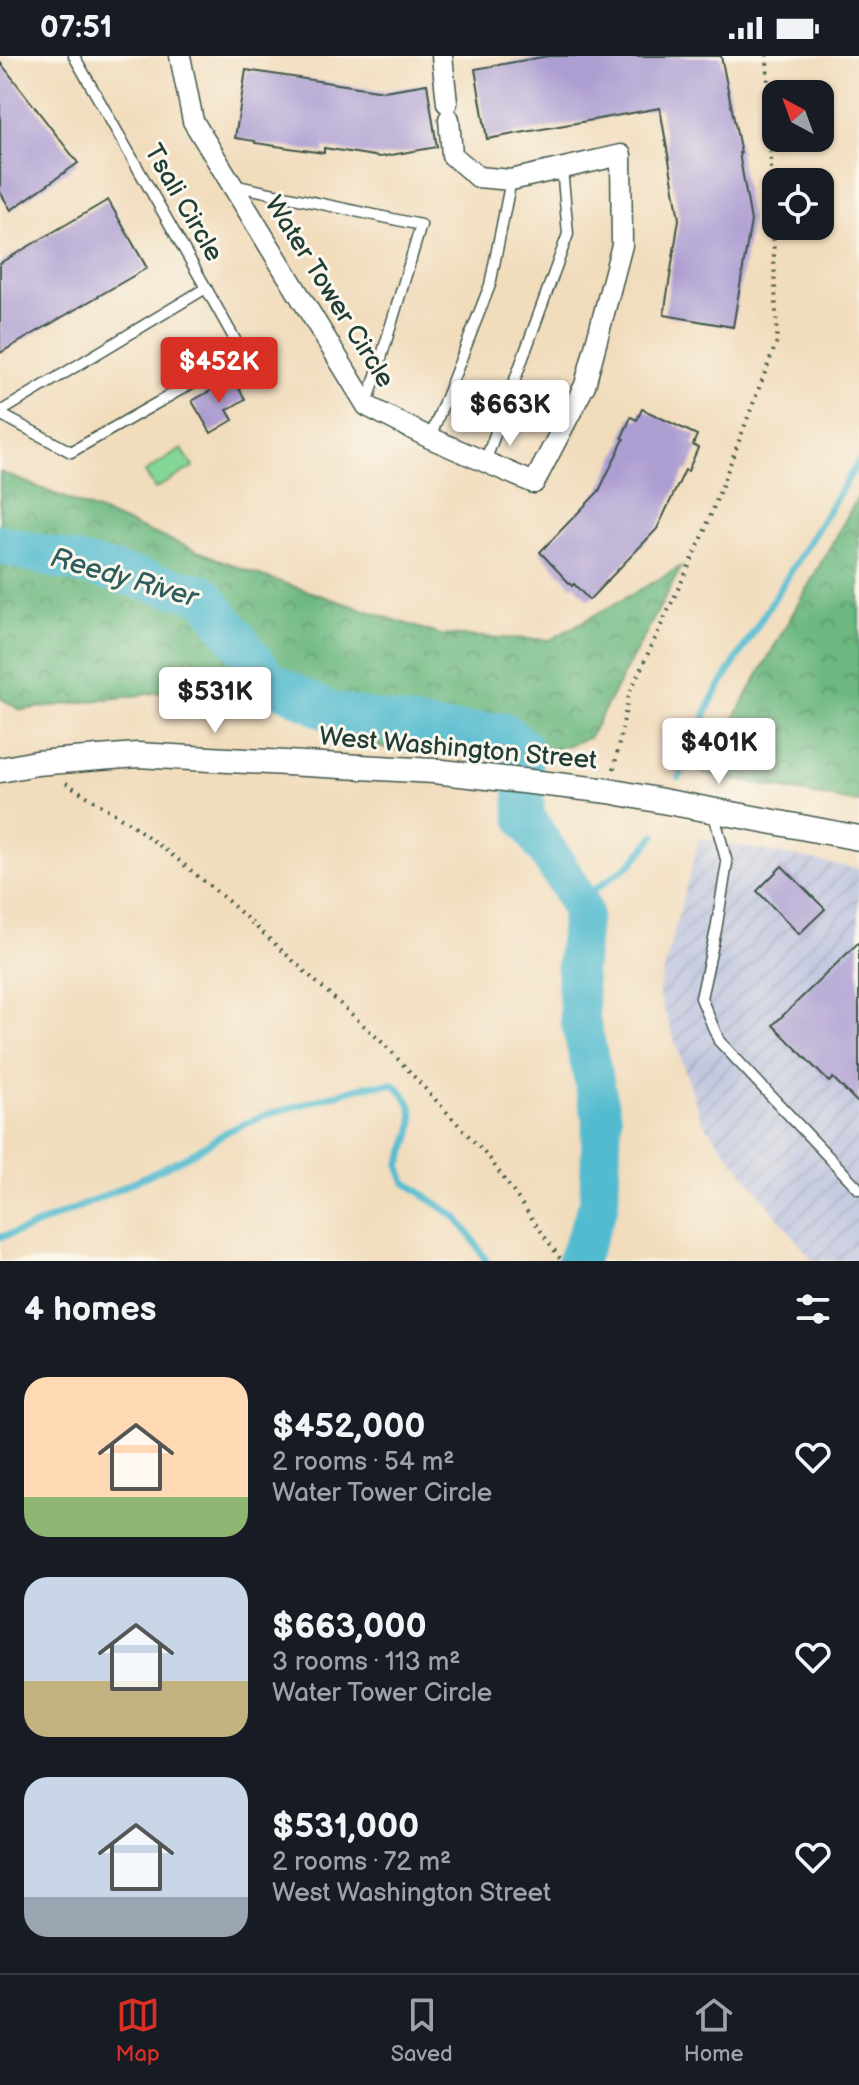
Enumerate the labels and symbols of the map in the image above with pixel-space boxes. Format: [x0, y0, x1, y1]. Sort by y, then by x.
north arrow [762, 80, 834, 152]
street label: Tsali Circle [137, 139, 229, 267]
street label: Water Tower Circle [258, 190, 400, 394]
pin: $452K [163, 337, 275, 405]
pin: $663K [454, 380, 566, 448]
water label: Reedy River [47, 541, 203, 615]
pin: $531K [159, 667, 271, 735]
pin: $401K [663, 718, 775, 786]
street label: West Washington Street [318, 721, 598, 777]

